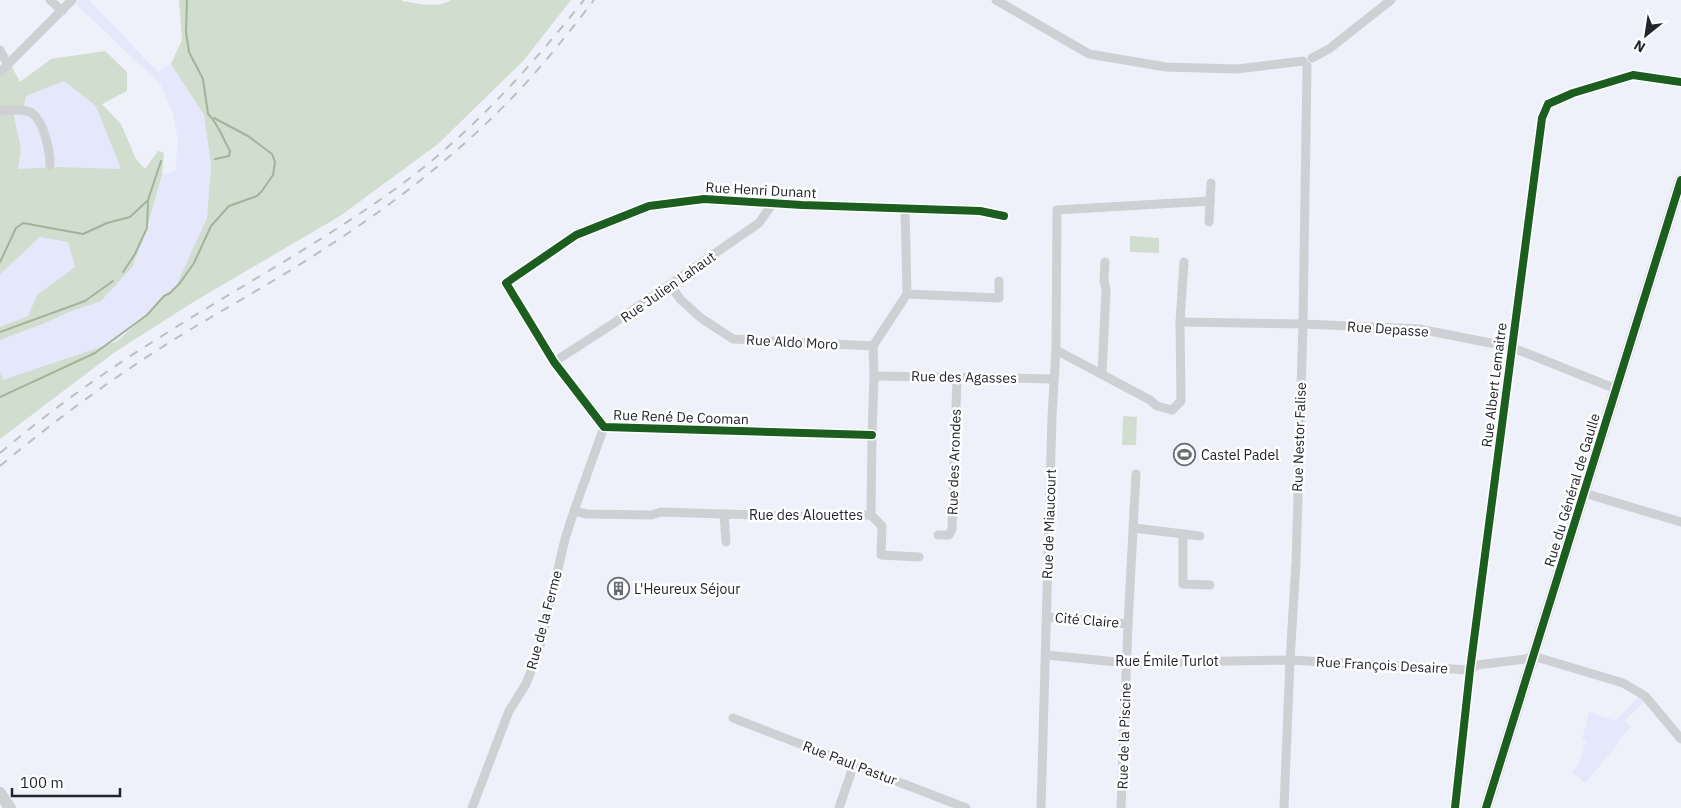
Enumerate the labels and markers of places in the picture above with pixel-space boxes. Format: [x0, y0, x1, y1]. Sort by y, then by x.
sports icon: Castel Padel [1173, 443, 1197, 467]
place label: Castel Padel [1201, 446, 1279, 464]
building icon: L'Heureux Séjour [606, 577, 630, 601]
place label: L'Heureux Séjour [634, 580, 740, 598]

